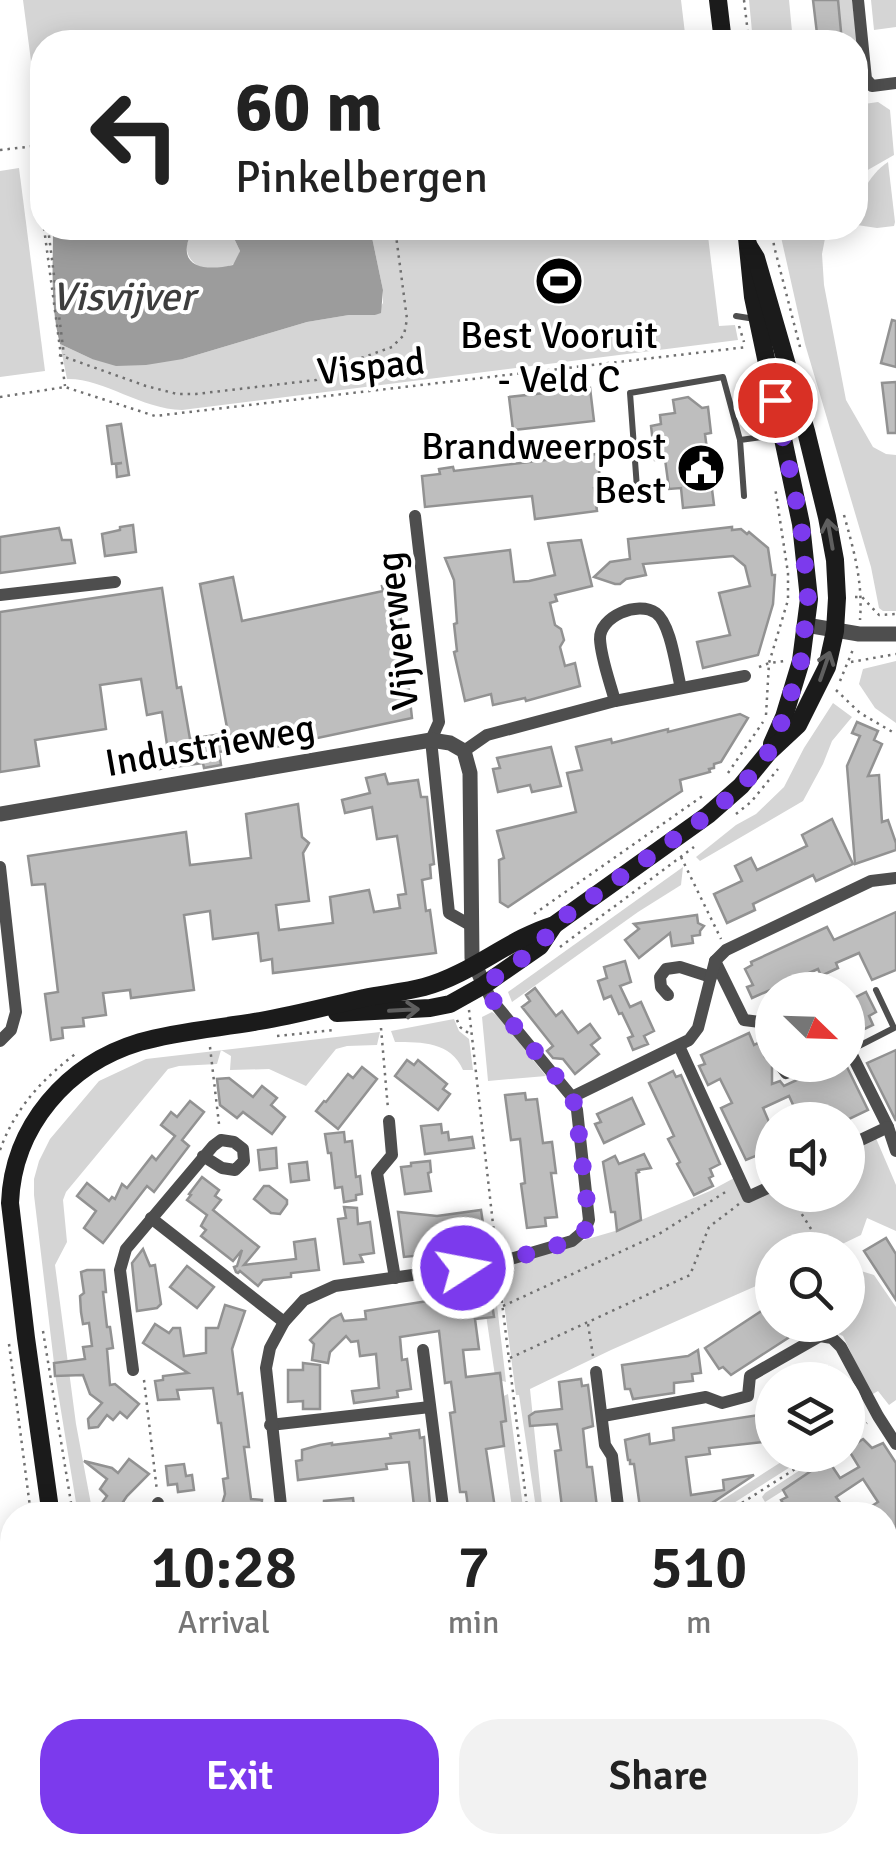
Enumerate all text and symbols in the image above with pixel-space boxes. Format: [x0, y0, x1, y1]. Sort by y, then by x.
text: 60 m [235, 64, 383, 150]
icon: left [70, 70, 200, 200]
text: Pinkelbergen [235, 150, 488, 205]
sports icon: Best Vooruit - Veld C [533, 255, 585, 307]
water label: Visvijver [52, 272, 200, 322]
place label: Best Vooruit - Veld C [460, 312, 658, 403]
street label: Vispad [315, 337, 427, 396]
pin [733, 358, 818, 443]
icon: arrive [748, 373, 803, 428]
place label: Brandweerpost Best [421, 423, 666, 514]
public building icon: Brandweerpost Best [675, 442, 727, 494]
one-way arrow [820, 518, 839, 551]
street label: Vijverweg [366, 549, 429, 712]
one-way arrow [817, 651, 835, 682]
street label: Industrieweg [101, 704, 319, 787]
north arrow [755, 972, 865, 1082]
map controls [755, 972, 865, 1472]
one-way arrow [387, 1000, 419, 1019]
button: sound [755, 1102, 865, 1212]
position arrow [411, 1216, 515, 1320]
button: search [755, 1232, 865, 1342]
button: layers [755, 1362, 865, 1472]
text: 10:28 [151, 1531, 297, 1605]
text: 7 [457, 1531, 490, 1605]
text: 510 [650, 1531, 747, 1605]
text: Arrival [178, 1603, 270, 1642]
text: min [448, 1603, 499, 1642]
text: m [686, 1603, 712, 1642]
button: Exit [40, 1719, 439, 1834]
button: Share [459, 1719, 858, 1834]

